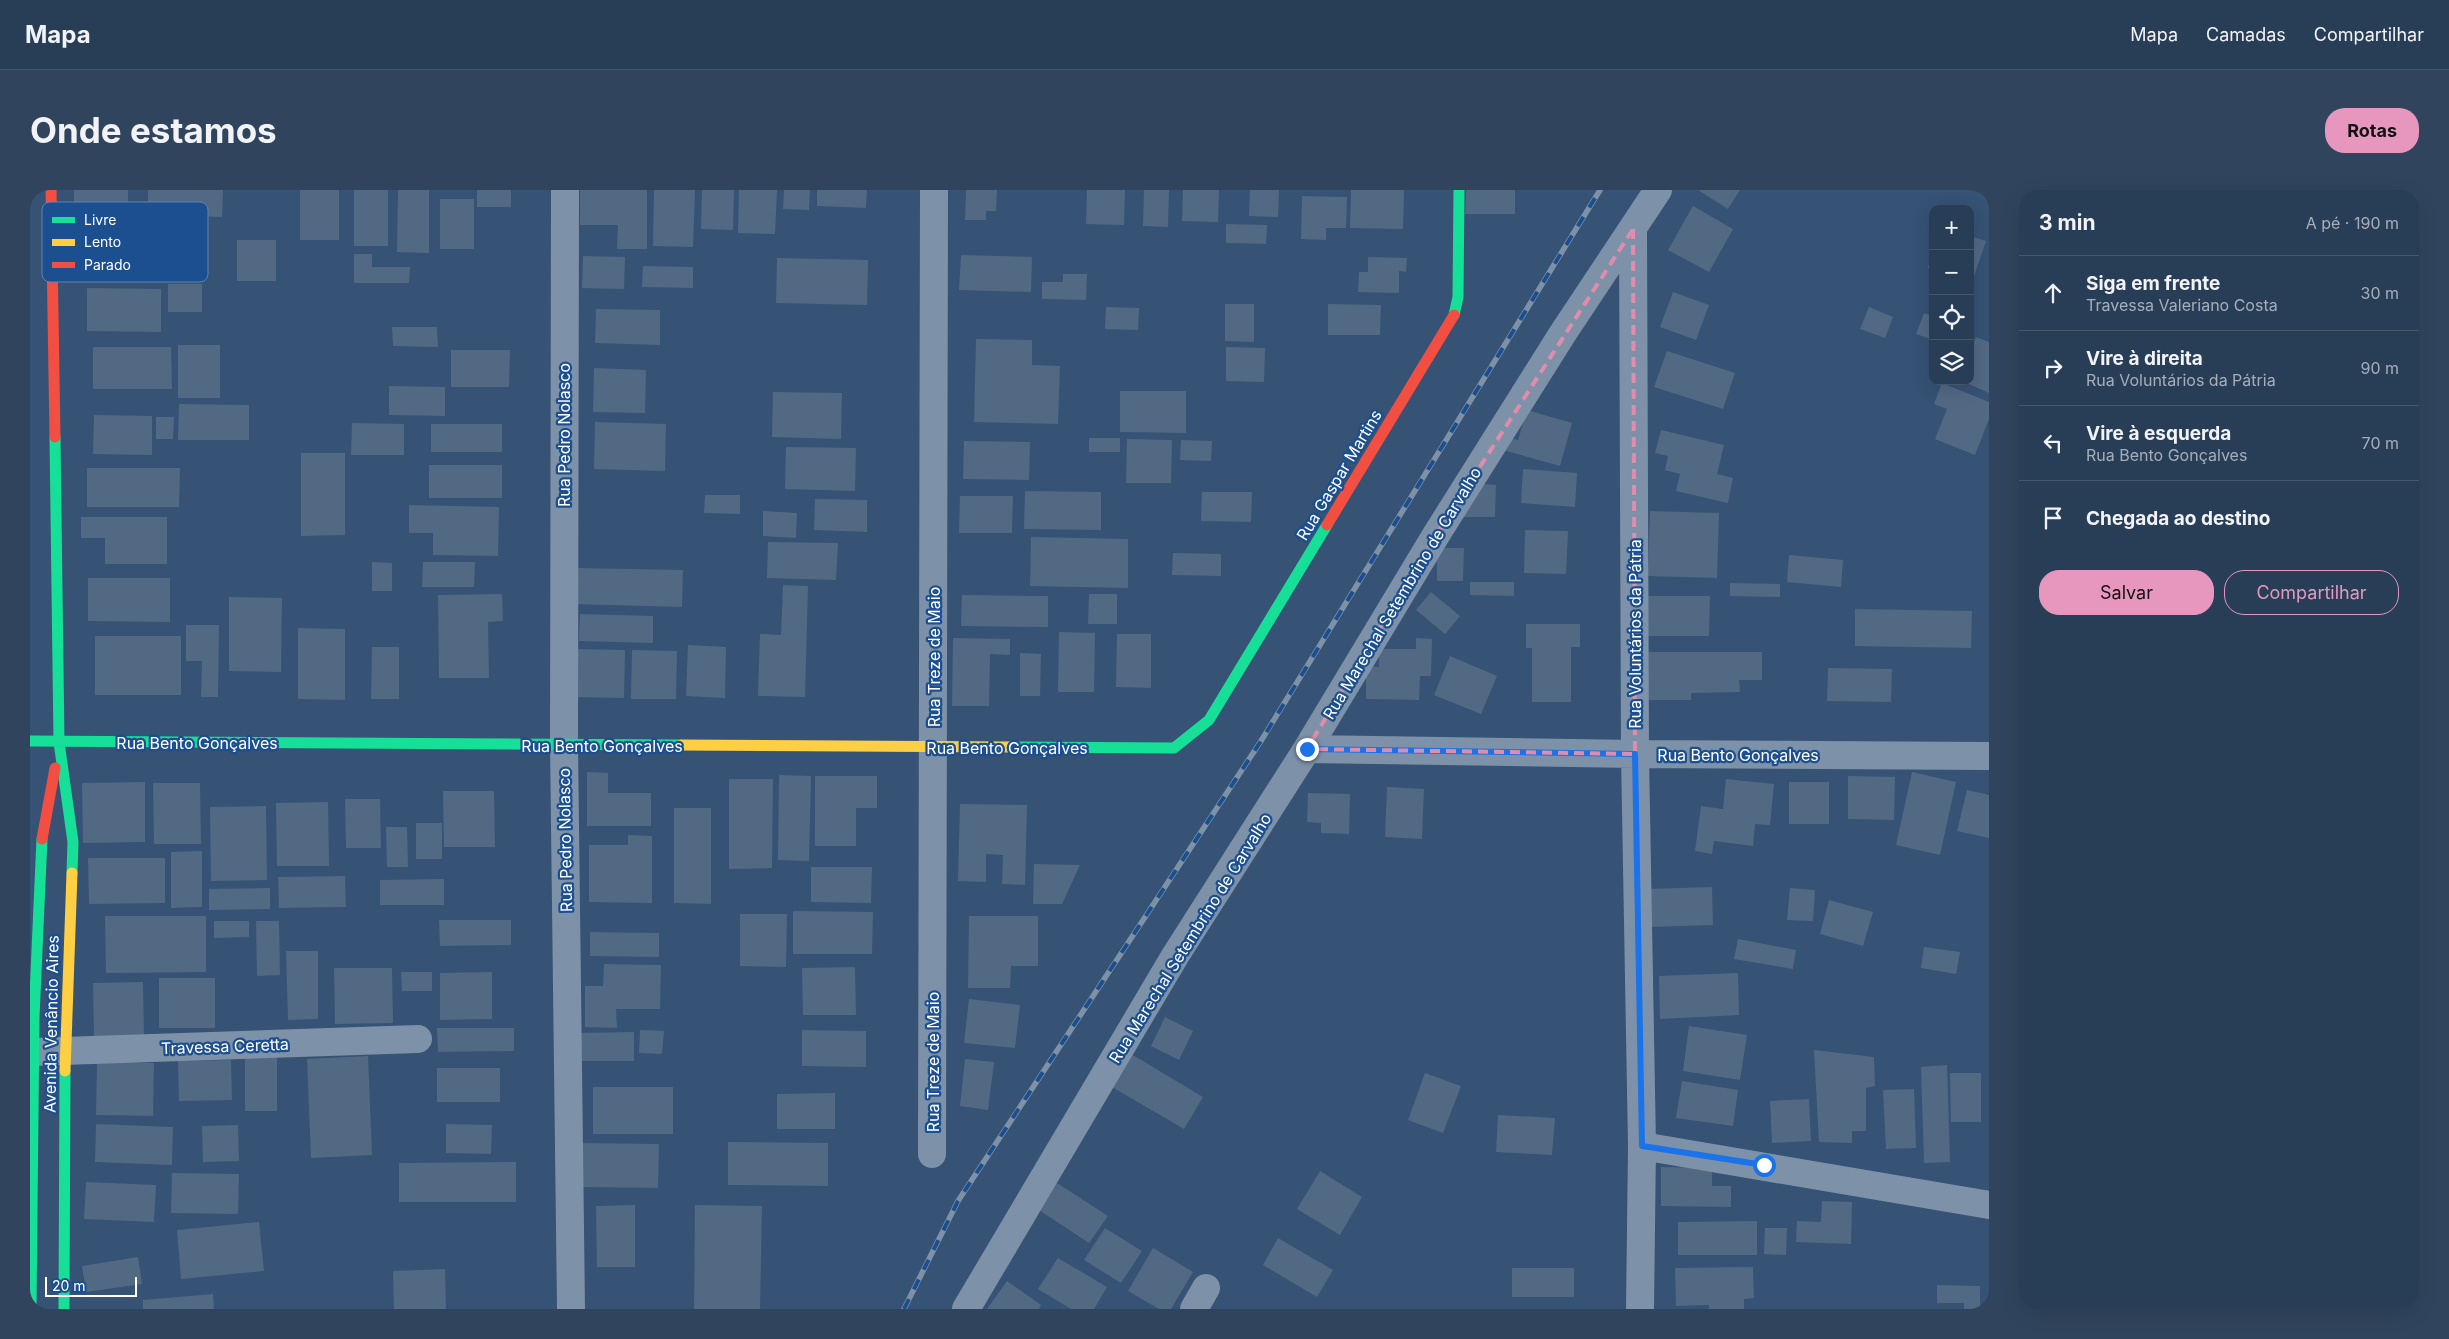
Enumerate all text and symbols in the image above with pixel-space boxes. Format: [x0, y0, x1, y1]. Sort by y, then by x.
text: Mapa [25, 20, 91, 49]
text: Mapa [2130, 24, 2178, 45]
text: Camadas [2206, 24, 2286, 45]
text: Compartilhar [2314, 24, 2424, 45]
button: Rotas [2325, 108, 2419, 153]
text: Onde estamos [30, 109, 277, 151]
legend [42, 202, 208, 282]
map controls [1929, 205, 1974, 385]
button: + [1929, 205, 1974, 250]
text: 3 min [2039, 210, 2095, 235]
text: Livre [84, 211, 116, 228]
text: A pé · 190 m [2306, 213, 2399, 233]
text: Lento [84, 233, 121, 250]
button: − [1929, 250, 1974, 295]
text: Parado [84, 256, 131, 273]
text: Siga em frente [2086, 272, 2220, 295]
icon: ahead [2039, 279, 2067, 307]
text: 30 m [2361, 283, 2399, 303]
button: locate [1929, 295, 1974, 340]
text: Travessa Valeriano Costa [2086, 295, 2278, 315]
button: layers [1929, 340, 1974, 385]
text: Vire à direita [2086, 347, 2203, 370]
icon: right [2039, 354, 2067, 382]
text: 90 m [2360, 358, 2399, 378]
street label: Rua Pedro Nolasco [554, 363, 574, 507]
text: Rua Voluntários da Pátria [2086, 370, 2276, 390]
street label: Rua Gaspar Martins [1292, 406, 1386, 544]
text: Vire à esquerda [2086, 422, 2231, 445]
icon: left [2039, 429, 2067, 457]
text: 70 m [2362, 433, 2399, 453]
text: Rua Bento Gonçalves [2086, 445, 2247, 465]
street label: Rua Marechal Setembrino de Carvalho [1319, 463, 1485, 723]
icon: arrive [2039, 504, 2067, 532]
text: Chegada ao destino [2086, 507, 2270, 530]
street label: Rua Voluntários da Pátria [1625, 539, 1645, 729]
button: Salvar [2039, 570, 2214, 615]
button: Compartilhar [2224, 570, 2399, 615]
street label: Rua Treze de Maio [924, 587, 944, 727]
street label: Rua Bento Gonçalves [116, 733, 278, 753]
street label: Rua Bento Gonçalves [521, 736, 683, 756]
street label: Rua Bento Gonçalves [926, 738, 1088, 758]
route end [1296, 738, 1319, 761]
street label: Rua Bento Gonçalves [1657, 745, 1819, 765]
street label: Rua Pedro Nolasco [554, 768, 576, 912]
street label: Rua Marechal Setembrino de Carvalho [1105, 809, 1275, 1067]
street label: Avenida Venâncio Aires [39, 935, 63, 1113]
street label: Rua Treze de Maio [923, 992, 943, 1132]
street label: Travessa Ceretta [161, 1034, 289, 1058]
route start [1753, 1154, 1776, 1177]
scale bar [45, 1274, 138, 1297]
text: 20 m [52, 1277, 86, 1294]

